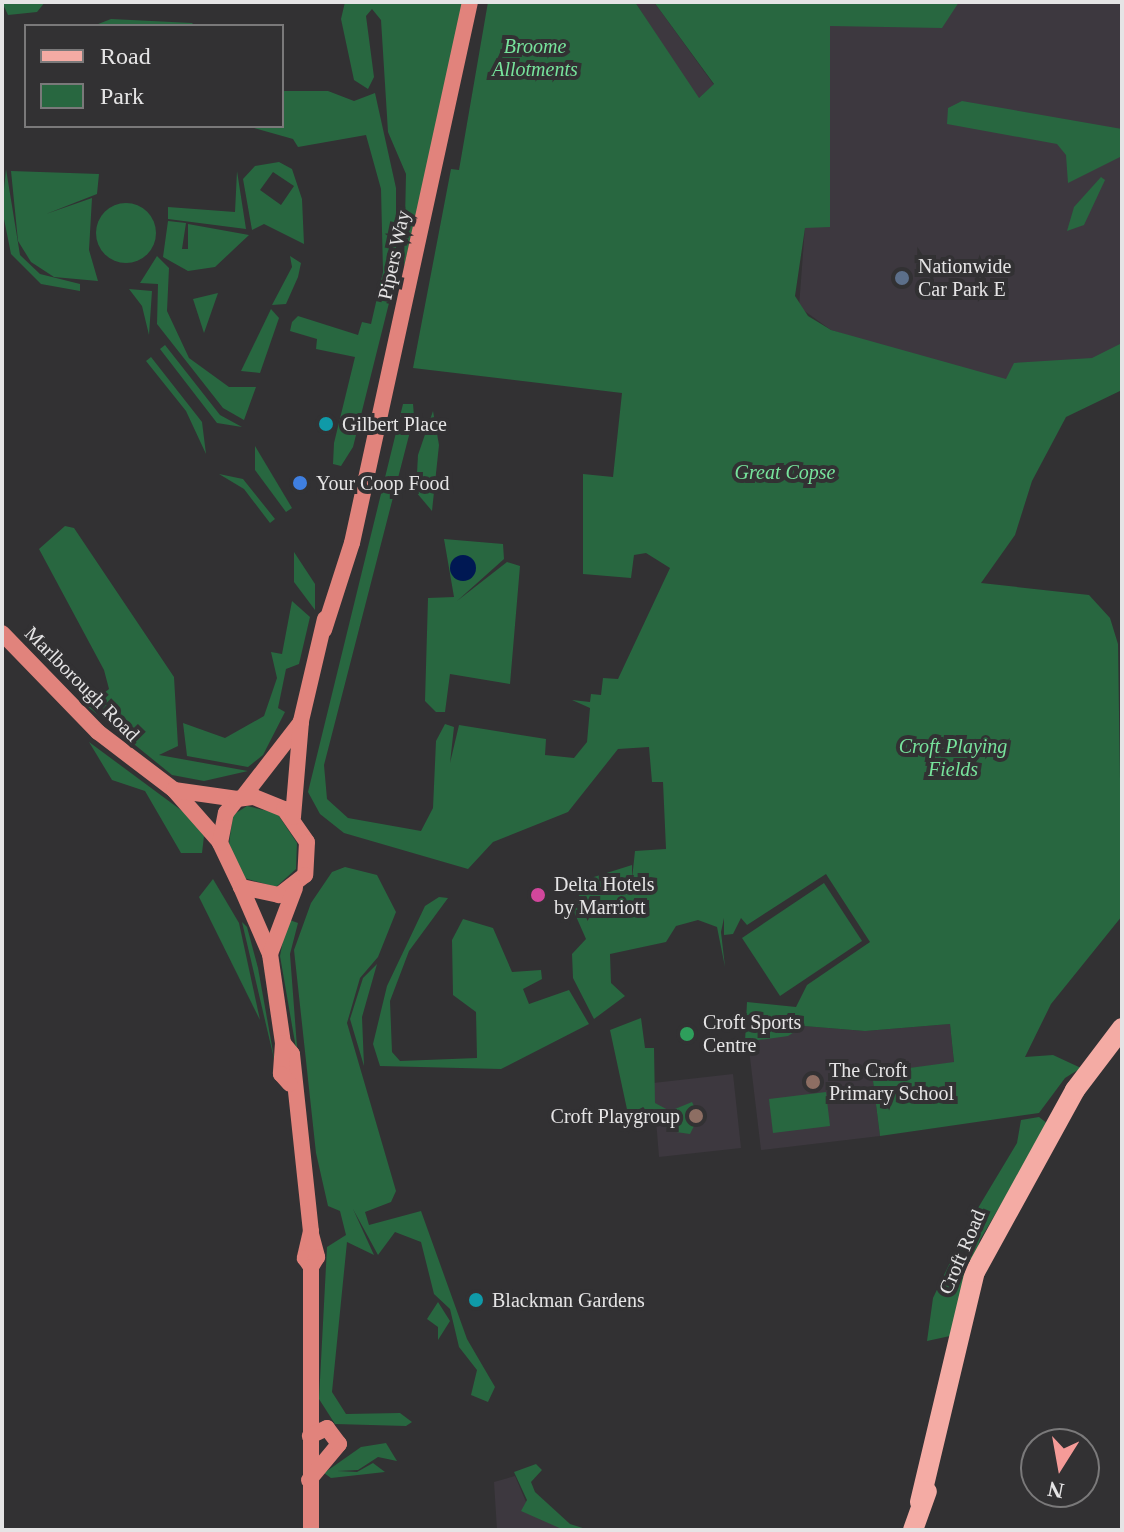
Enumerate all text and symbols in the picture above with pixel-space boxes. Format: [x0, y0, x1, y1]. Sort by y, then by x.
legend [24, 24, 284, 128]
park label: Broome Allotments [492, 35, 578, 82]
text: Road [100, 43, 151, 69]
text: Park [100, 83, 144, 109]
street label: Pipers Way [373, 208, 415, 302]
place label: Nationwide Car Park E [918, 254, 1011, 301]
marker: Nationwide Car Park E [893, 269, 911, 287]
place label: Gilbert Place [342, 412, 447, 436]
marker: Gilbert Place [317, 415, 335, 433]
park label: Great Copse [735, 460, 835, 484]
place label: Your Coop Food [316, 471, 450, 495]
marker: Your Coop Food [291, 474, 309, 492]
street label: Marlborough Road [20, 622, 144, 746]
park label: Croft Playing Fields [899, 735, 1007, 782]
place label: Delta Hotels by Marriott [554, 872, 655, 919]
marker: Delta Hotels by Marriott [529, 886, 547, 904]
place label: Croft Sports Centre [703, 1010, 801, 1057]
marker: Croft Sports Centre [678, 1025, 696, 1043]
place label: The Croft Primary School [829, 1058, 954, 1105]
marker: The Croft Primary School [804, 1073, 822, 1091]
place label: Croft Playgroup [551, 1104, 680, 1128]
marker: Croft Playgroup [687, 1107, 705, 1125]
street label: Croft Road [933, 1206, 991, 1298]
place label: Blackman Gardens [492, 1288, 645, 1312]
marker: Blackman Gardens [467, 1291, 485, 1309]
north arrow [1020, 1428, 1100, 1508]
text: N [1046, 1476, 1066, 1504]

